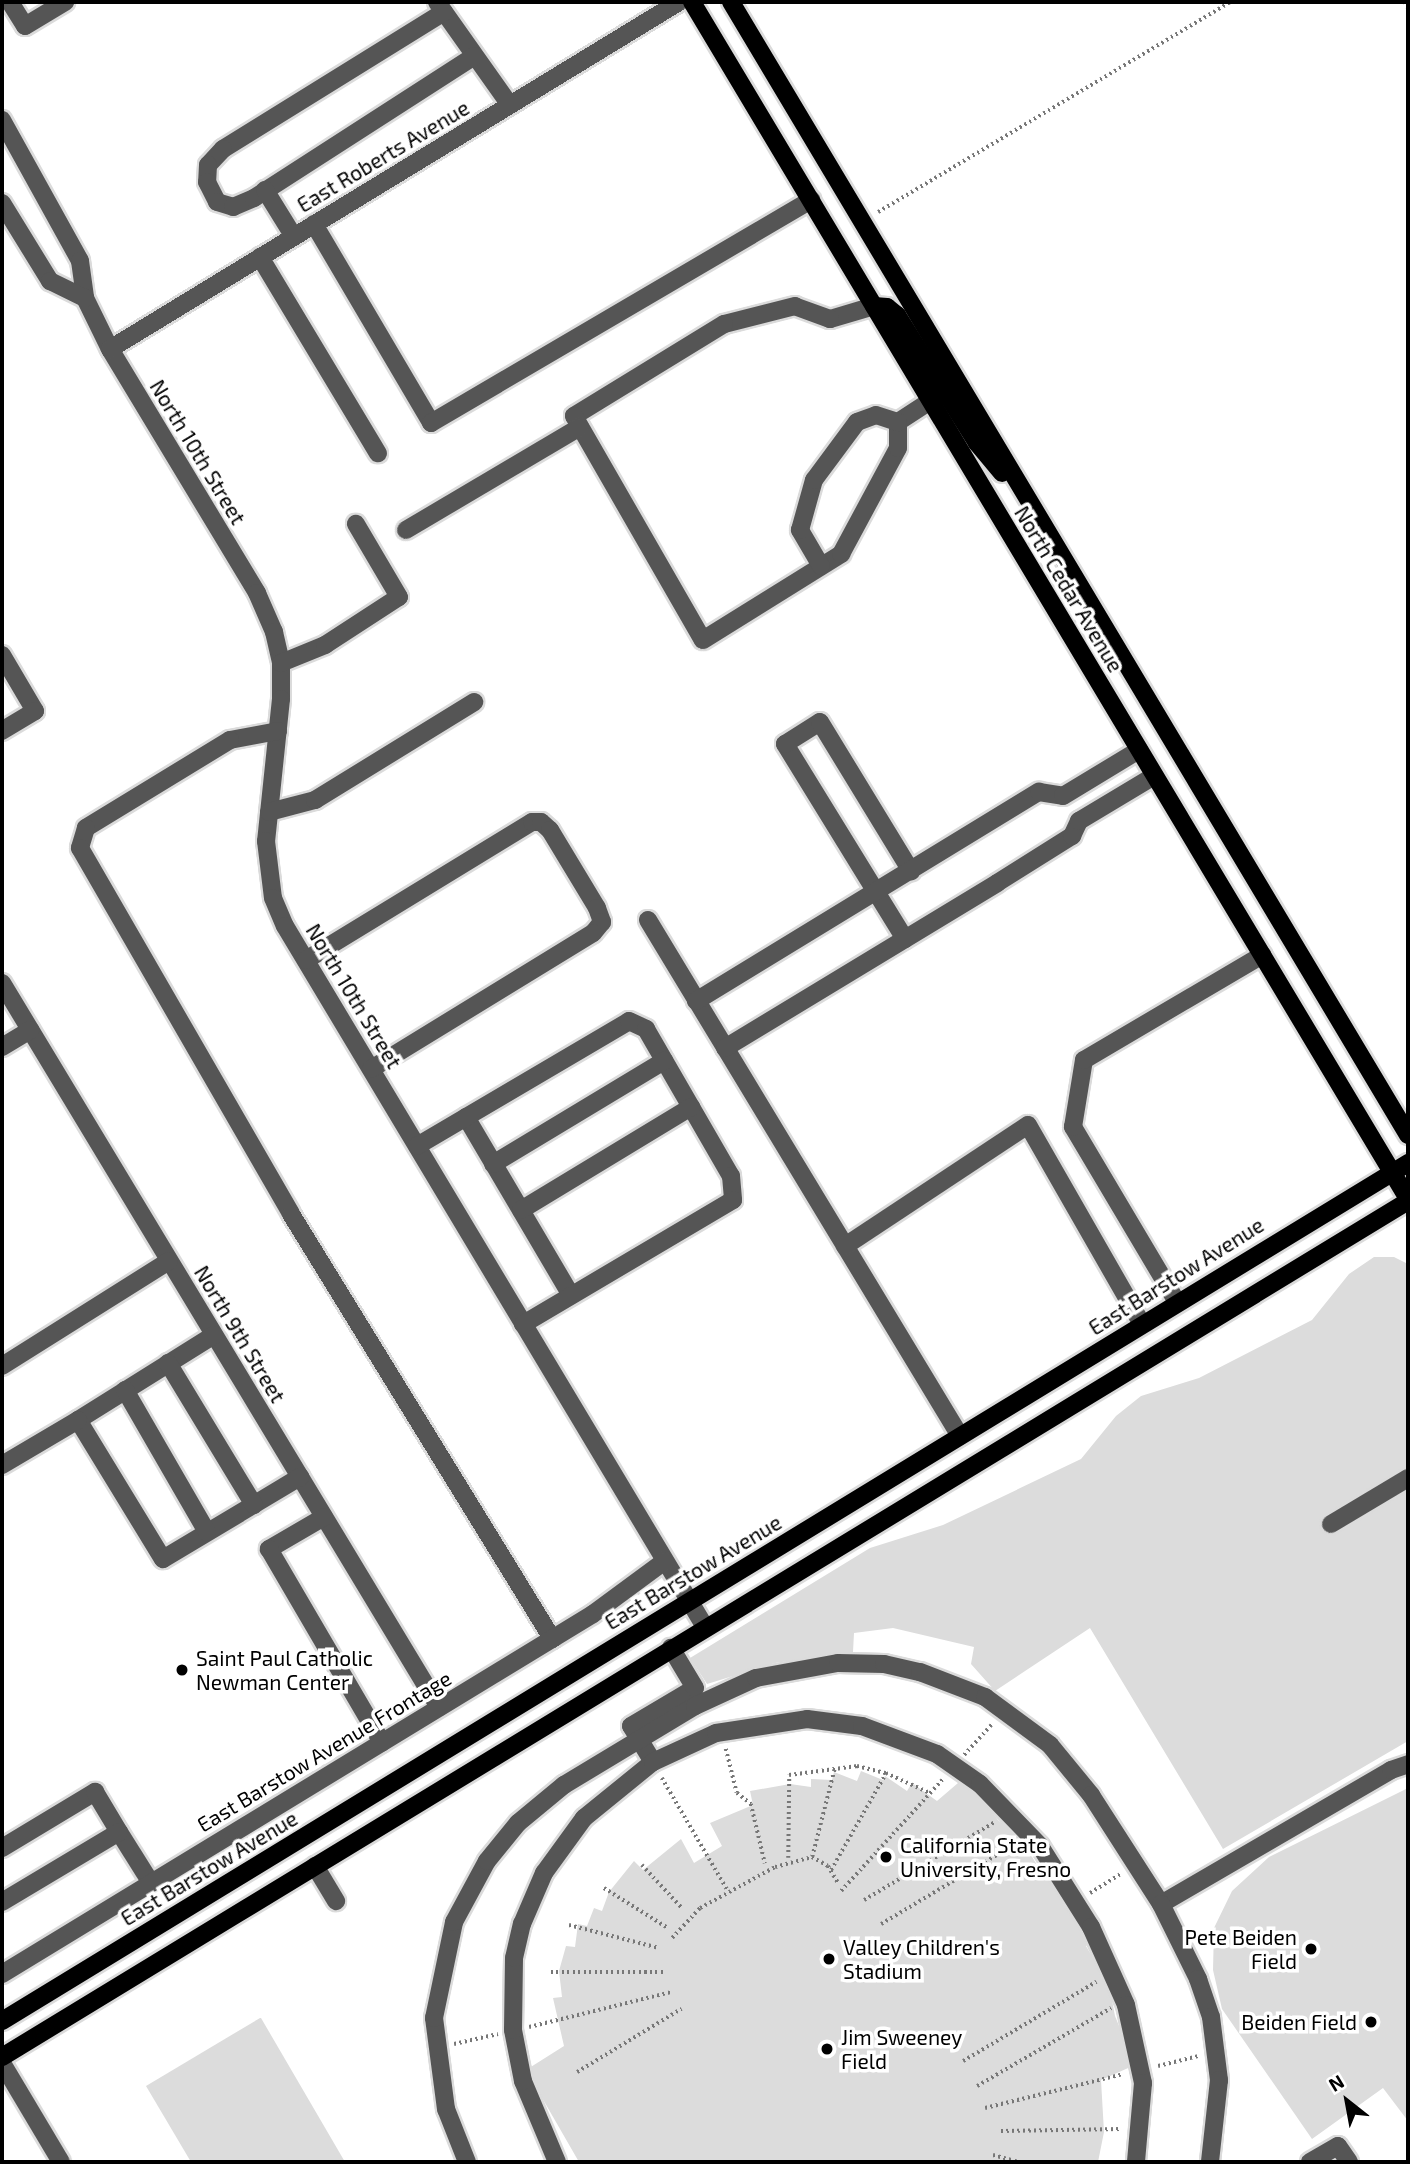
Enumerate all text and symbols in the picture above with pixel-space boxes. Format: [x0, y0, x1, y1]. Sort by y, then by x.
street label: East Roberts Avenue [292, 95, 474, 217]
street label: North 10th Street [145, 375, 251, 529]
street label: North Cedar Avenue [1009, 501, 1129, 677]
street label: North 10th Street [301, 919, 407, 1073]
street label: East Barstow Avenue [1083, 1212, 1269, 1340]
street label: North 9th Street [189, 1261, 291, 1407]
street label: East Barstow Avenue [600, 1509, 786, 1635]
place label: Saint Paul Catholic Newman Center [196, 1645, 373, 1695]
marker: Saint Paul Catholic Newman Center [174, 1662, 190, 1678]
street label: East Barstow Avenue Frontage [192, 1665, 456, 1837]
street label: East Barstow Avenue [116, 1805, 302, 1931]
place label: California State University, Fresno [900, 1832, 1071, 1882]
marker: California State University, Fresno [878, 1849, 894, 1865]
place label: Pete Beiden Field [1184, 1924, 1297, 1974]
place label: Valley Children's Stadium [843, 1934, 1000, 1984]
marker: Pete Beiden Field [1303, 1941, 1319, 1957]
marker: Valley Children's Stadium [821, 1951, 837, 1967]
place label: Beiden Field [1241, 2009, 1357, 2035]
marker: Beiden Field [1363, 2014, 1379, 2030]
place label: Jim Sweeney Field [841, 2024, 962, 2074]
marker: Jim Sweeney Field [819, 2041, 835, 2057]
north arrow [1312, 2066, 1382, 2136]
text: N [1324, 2069, 1348, 2096]

